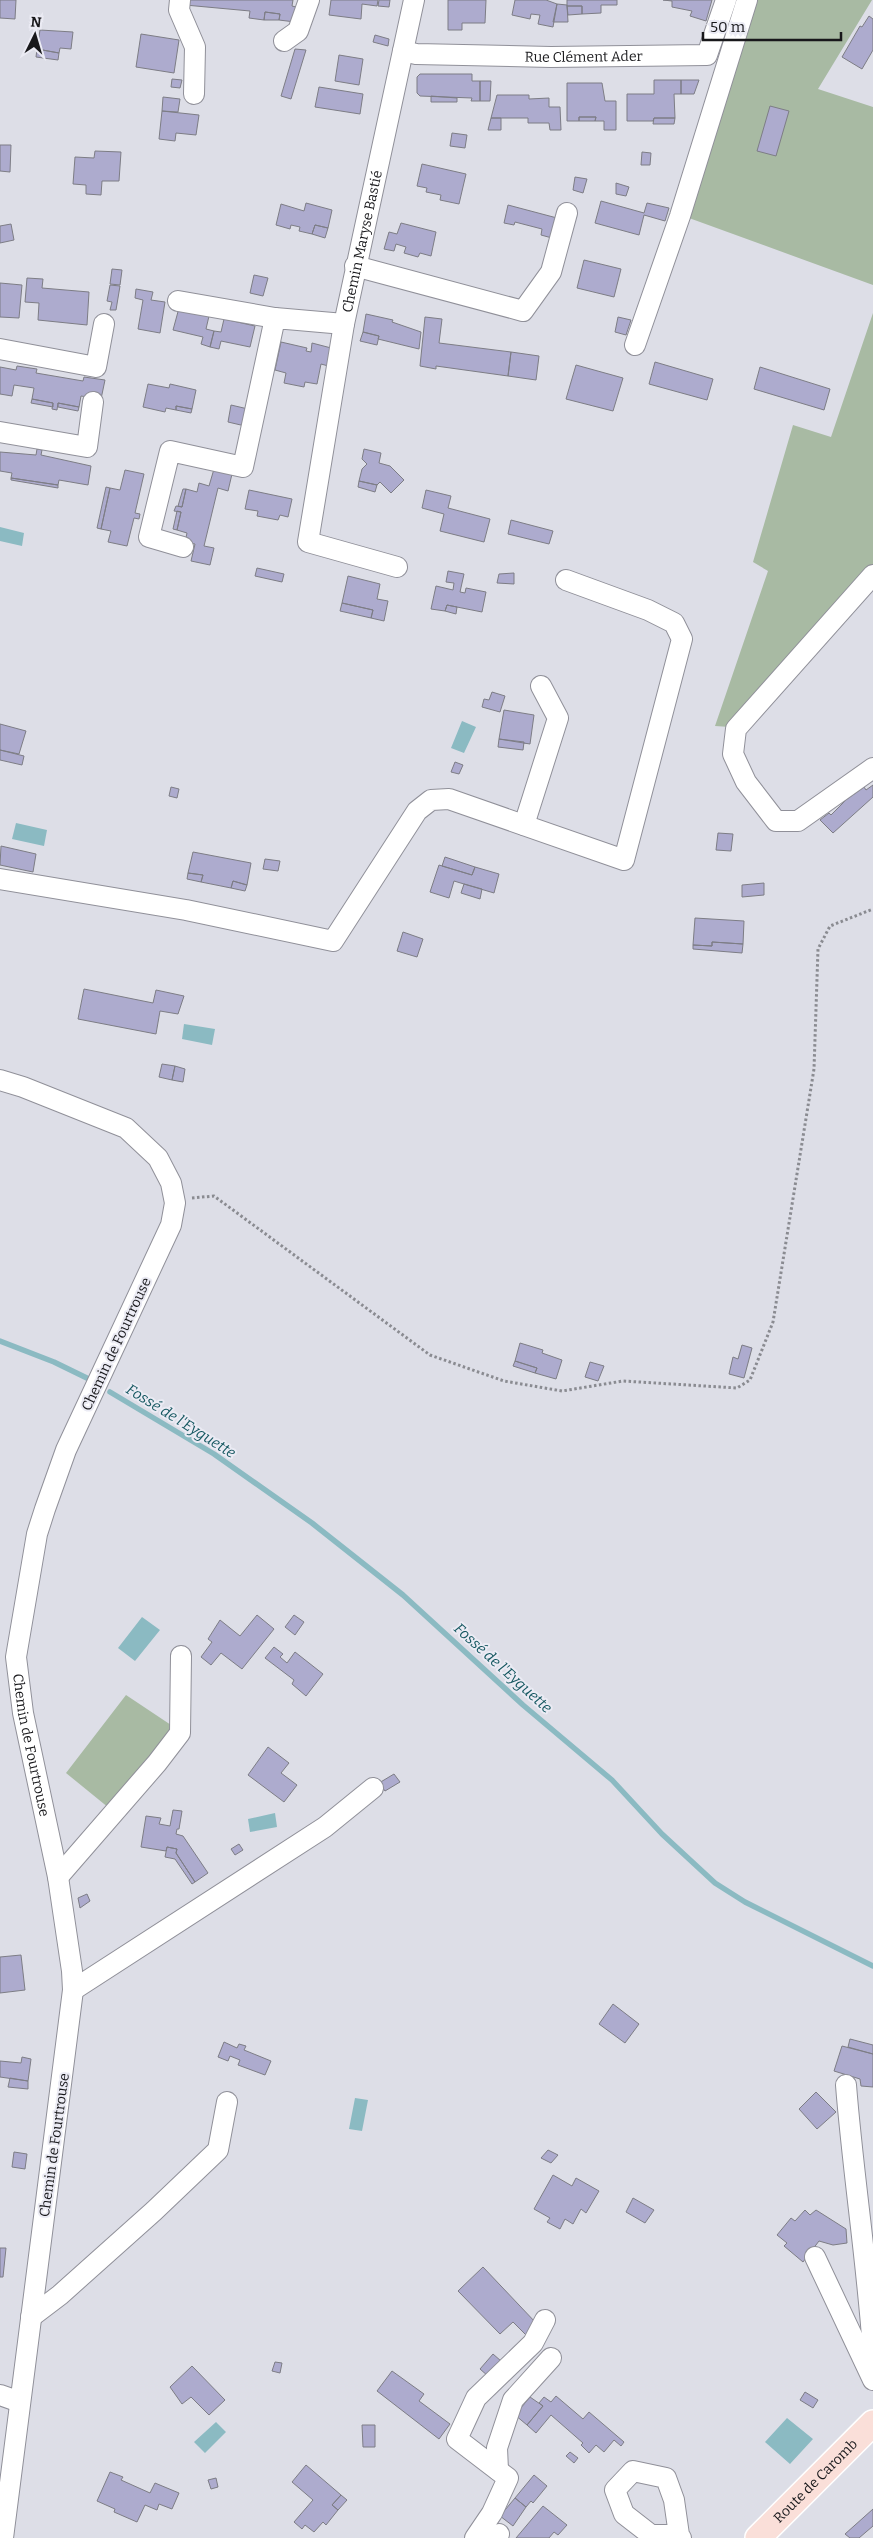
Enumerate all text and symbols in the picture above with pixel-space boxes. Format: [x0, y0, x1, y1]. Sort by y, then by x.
north arrow [10, 10, 60, 60]
scale bar [703, 10, 840, 42]
text: N [30, 14, 42, 32]
text: 50 m [710, 18, 746, 36]
street label: Rue Clément Ader [524, 48, 643, 66]
street label: Chemin Maryse Bastié [339, 169, 386, 314]
street label: Chemin de Fourtrouse [78, 1275, 155, 1414]
water label: Fossé de l'Eyguette [123, 1380, 239, 1462]
water label: Fossé de l'Eyguette [450, 1619, 556, 1717]
street label: Chemin de Fourtrouse [9, 1673, 53, 1818]
street label: Chemin de Fourtrouse [36, 2072, 73, 2218]
street label: Route de Caromb [770, 2436, 861, 2527]

